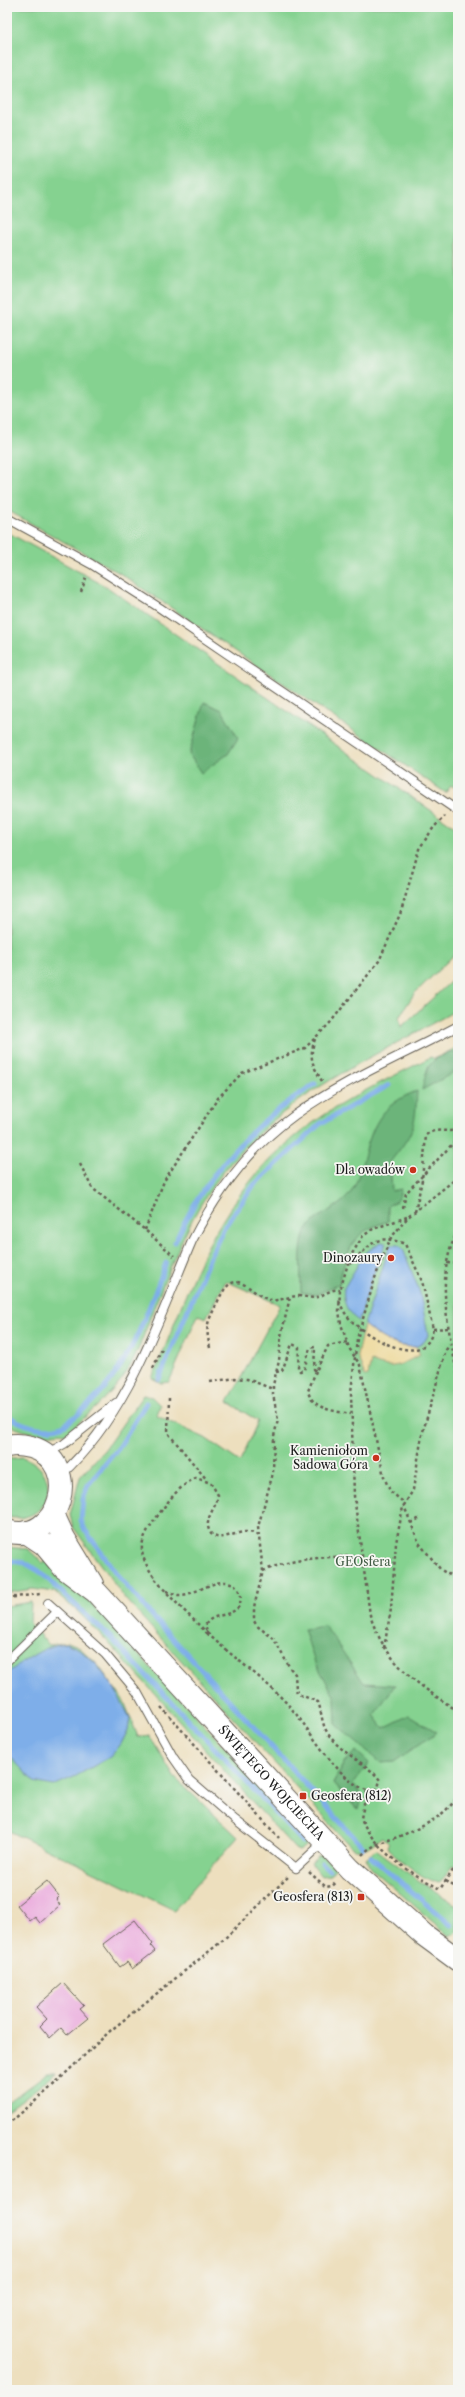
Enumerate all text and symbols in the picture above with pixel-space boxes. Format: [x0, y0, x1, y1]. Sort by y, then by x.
place label: Dla owadów [335, 1162, 406, 1177]
marker: Dla owadów [408, 1165, 418, 1175]
place label: Dinozaury [323, 1250, 383, 1265]
marker: Dinozaury [386, 1253, 396, 1263]
place label: Kamieniołom Sadowa Góra [290, 1443, 369, 1472]
marker: Kamieniołom Sadowa Góra [371, 1453, 381, 1463]
park label: GEOsfera [335, 1554, 391, 1569]
street label: ŚWIĘTEGO WOJCIECHA [215, 1722, 329, 1844]
place label: Geosfera (812) [311, 1788, 392, 1803]
marker: Geosfera (812) [298, 1791, 308, 1801]
place label: Geosfera (813) [273, 1889, 353, 1904]
marker: Geosfera (813) [356, 1892, 366, 1902]

